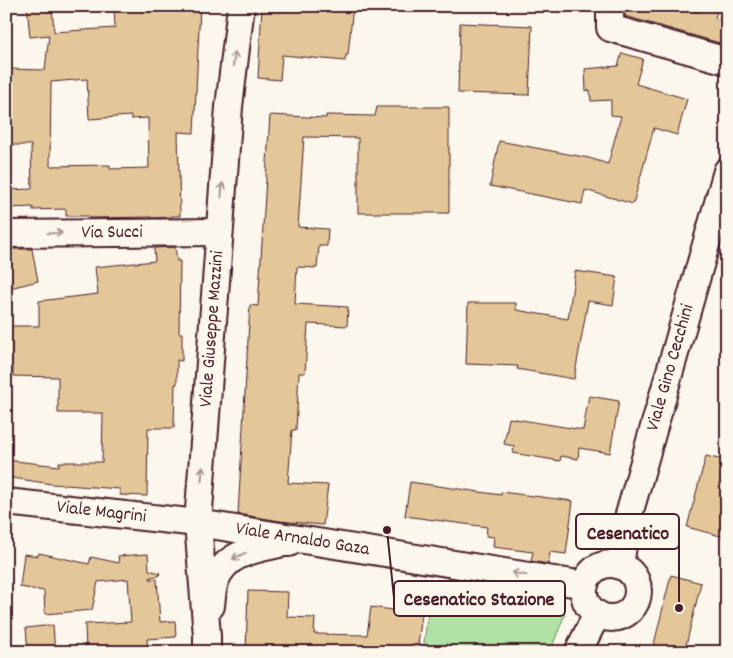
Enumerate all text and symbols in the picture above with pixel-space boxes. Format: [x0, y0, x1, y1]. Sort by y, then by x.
one-way arrow [229, 51, 239, 67]
one-way arrow [218, 182, 227, 198]
street label: Via Succi [81, 219, 143, 247]
one-way arrow [46, 228, 63, 238]
street label: Viale Giuseppe Mazzini [193, 249, 232, 408]
street label: Viale Gino Cecchini [640, 300, 702, 434]
one-way arrow [197, 466, 206, 482]
street label: Viale Magrini [55, 494, 148, 531]
callout: Cesenatico [576, 514, 679, 549]
street label: Viale Arnaldo Gaza [234, 516, 372, 564]
text: Cesenatico [587, 521, 669, 549]
one-way arrow [232, 552, 247, 561]
one-way arrow [512, 569, 528, 579]
callout: Cesenatico Stazione [394, 581, 565, 616]
text: Cesenatico Stazione [404, 587, 555, 615]

